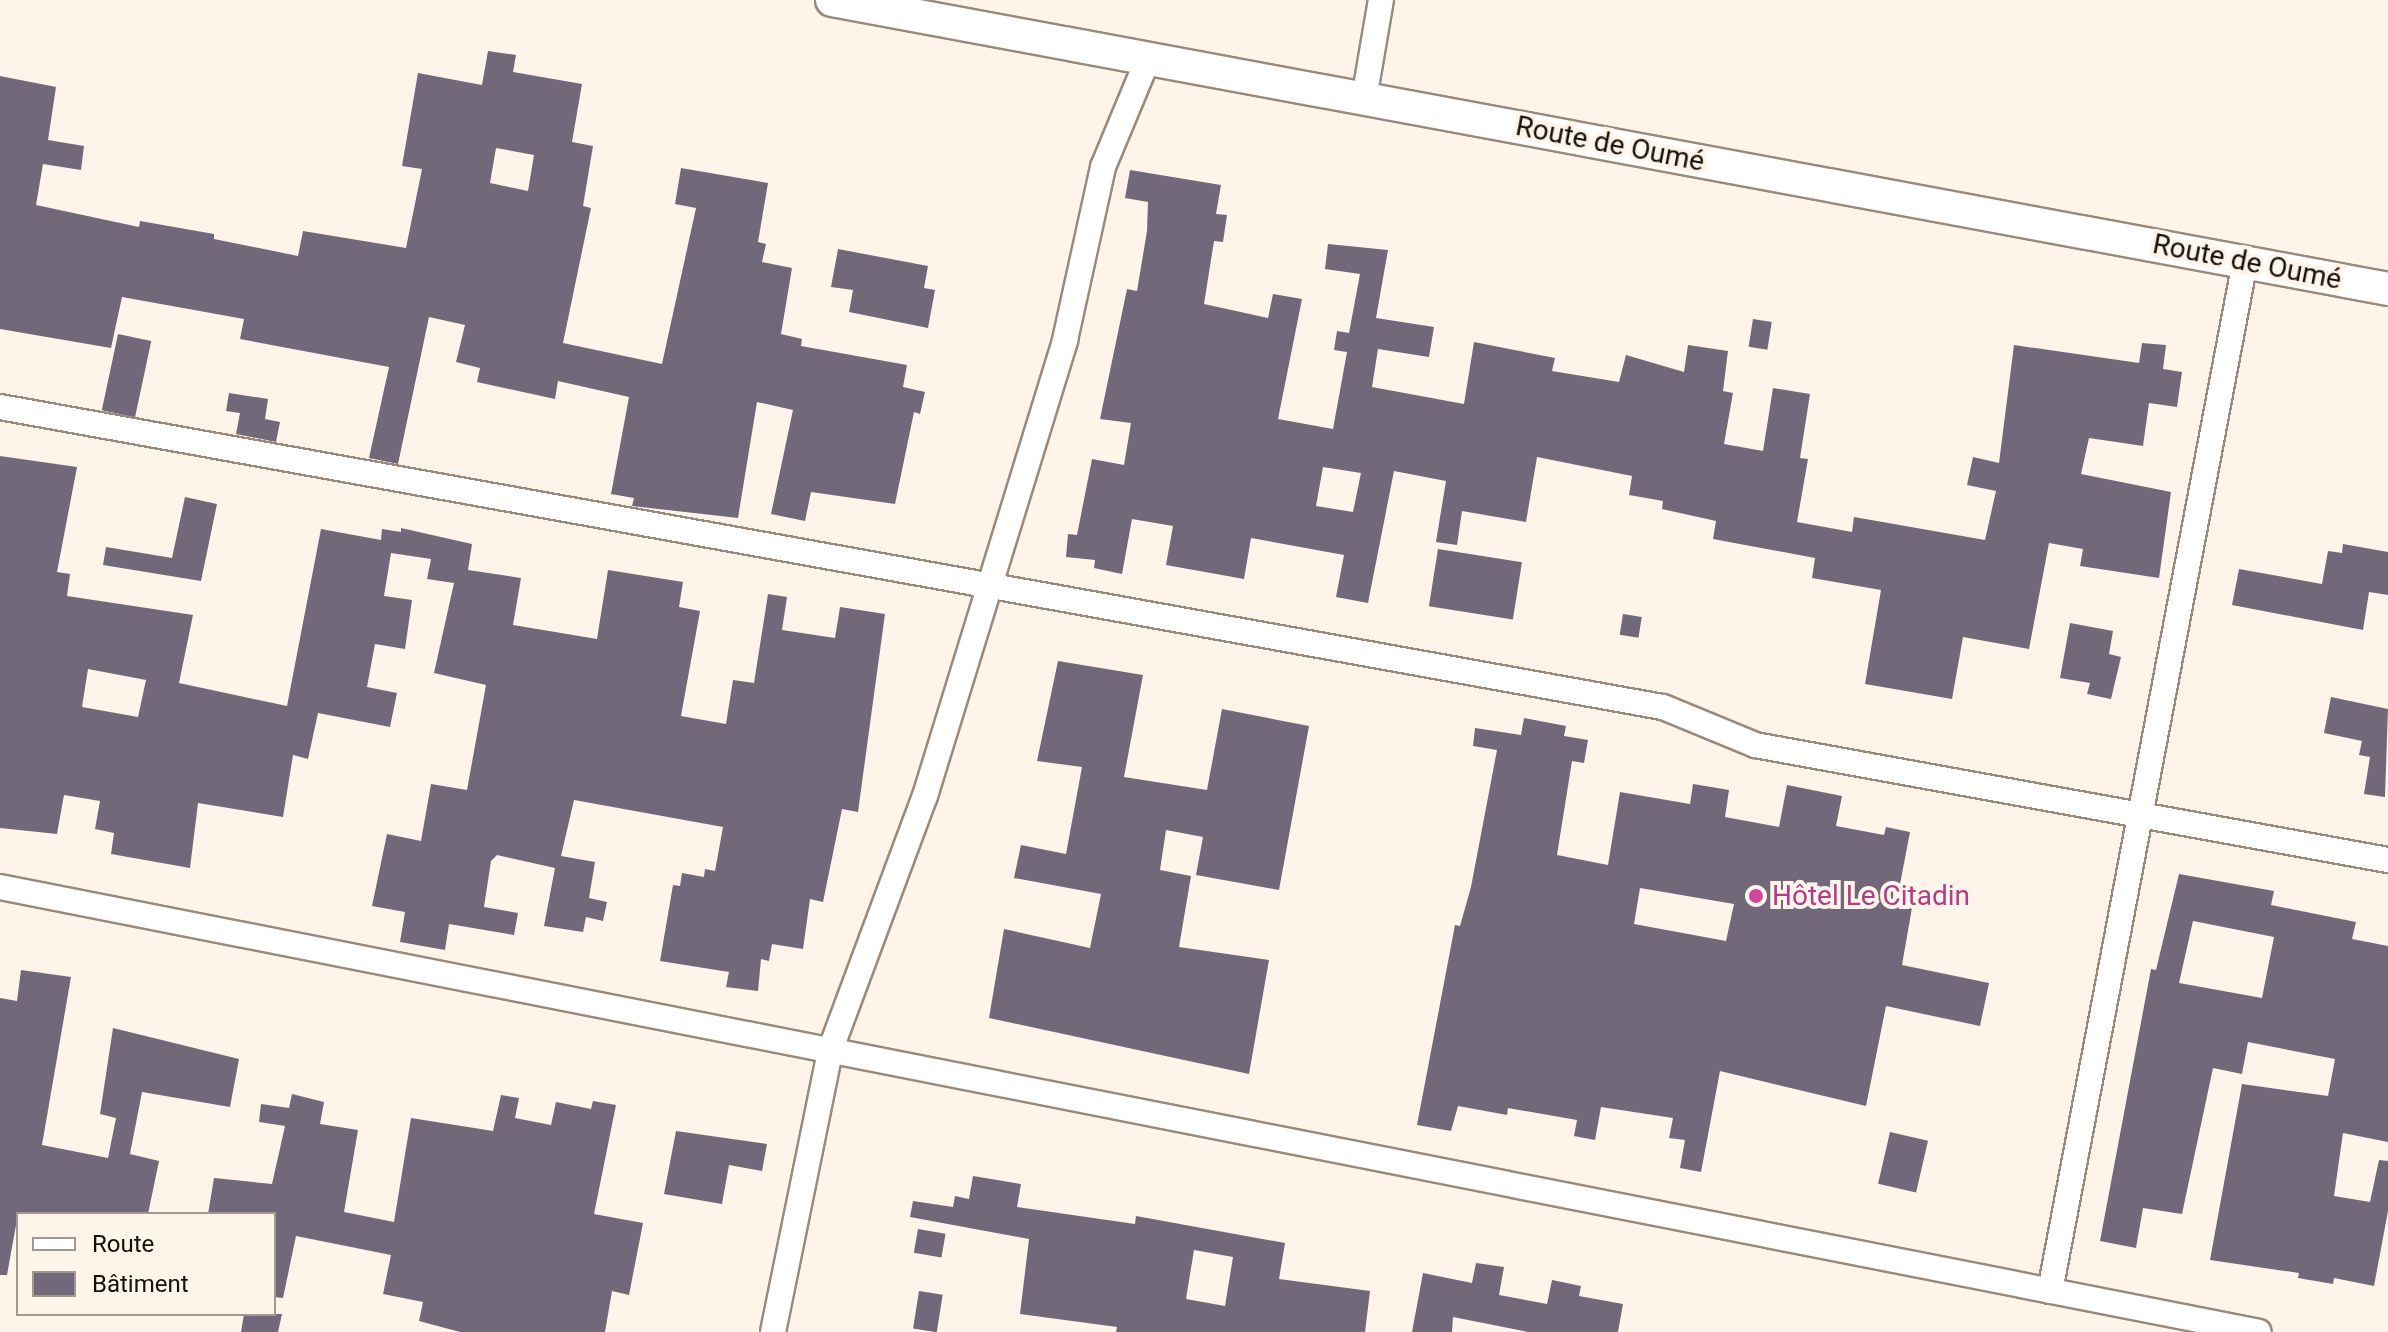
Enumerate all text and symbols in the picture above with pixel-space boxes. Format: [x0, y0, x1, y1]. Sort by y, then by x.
street label: Route de Oumé [1513, 109, 1707, 179]
street label: Route de Oumé [2150, 227, 2344, 297]
place label: Hôtel Le Citadin [1772, 879, 1970, 913]
marker: Hôtel Le Citadin [1747, 887, 1765, 905]
legend [16, 1212, 276, 1316]
text: Route [92, 1230, 154, 1258]
text: Bâtiment [92, 1270, 189, 1298]

